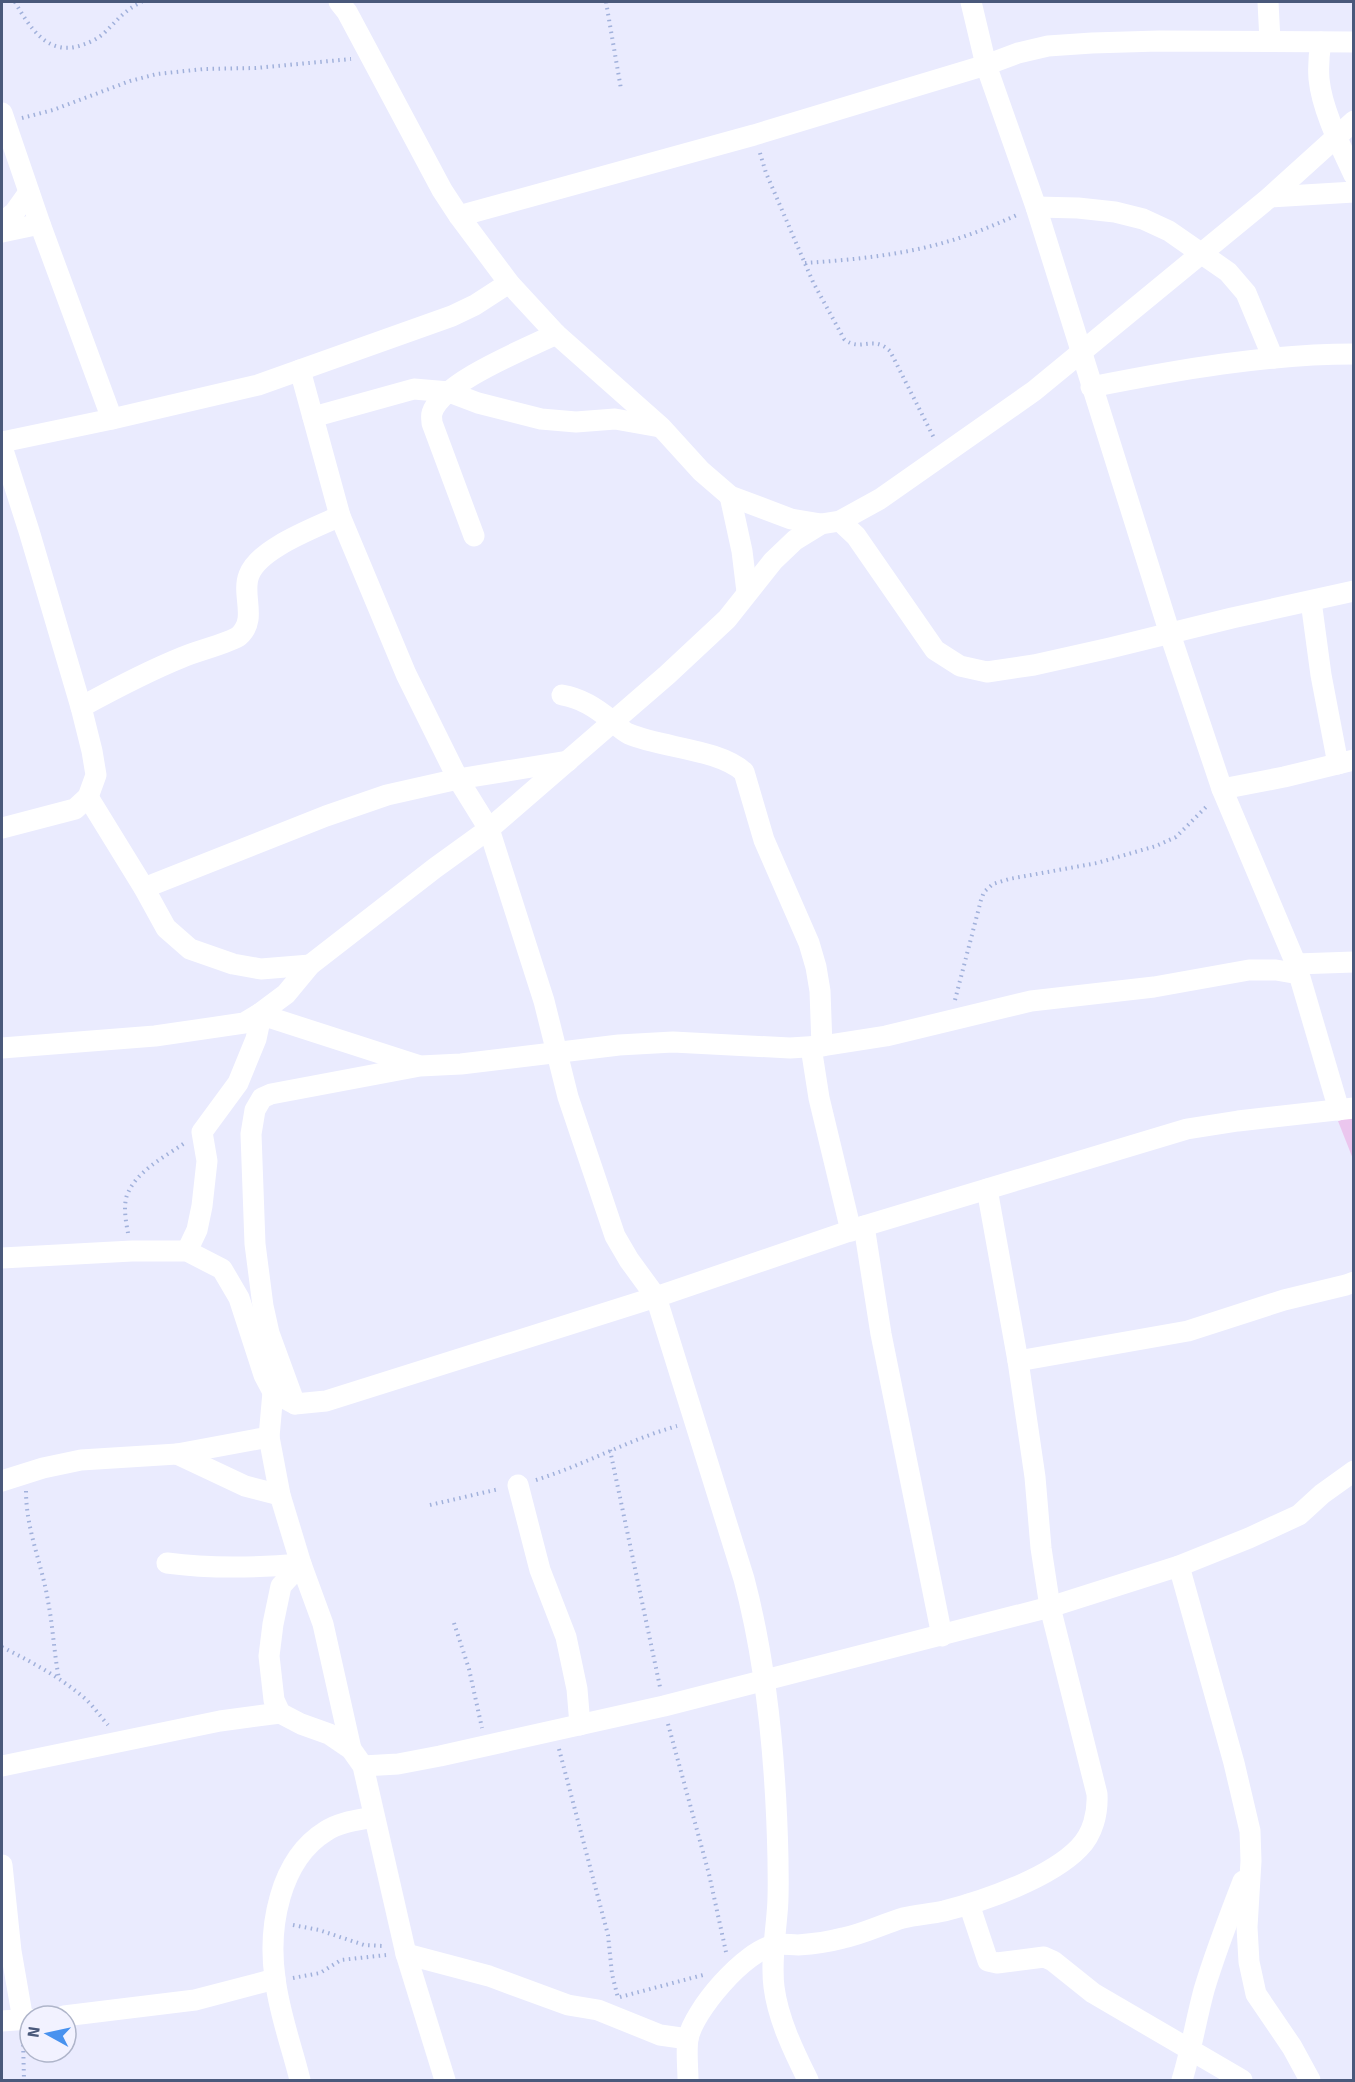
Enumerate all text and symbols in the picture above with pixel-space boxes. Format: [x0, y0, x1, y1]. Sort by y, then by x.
north arrow [18, 2004, 78, 2064]
text: N [23, 2025, 45, 2039]

